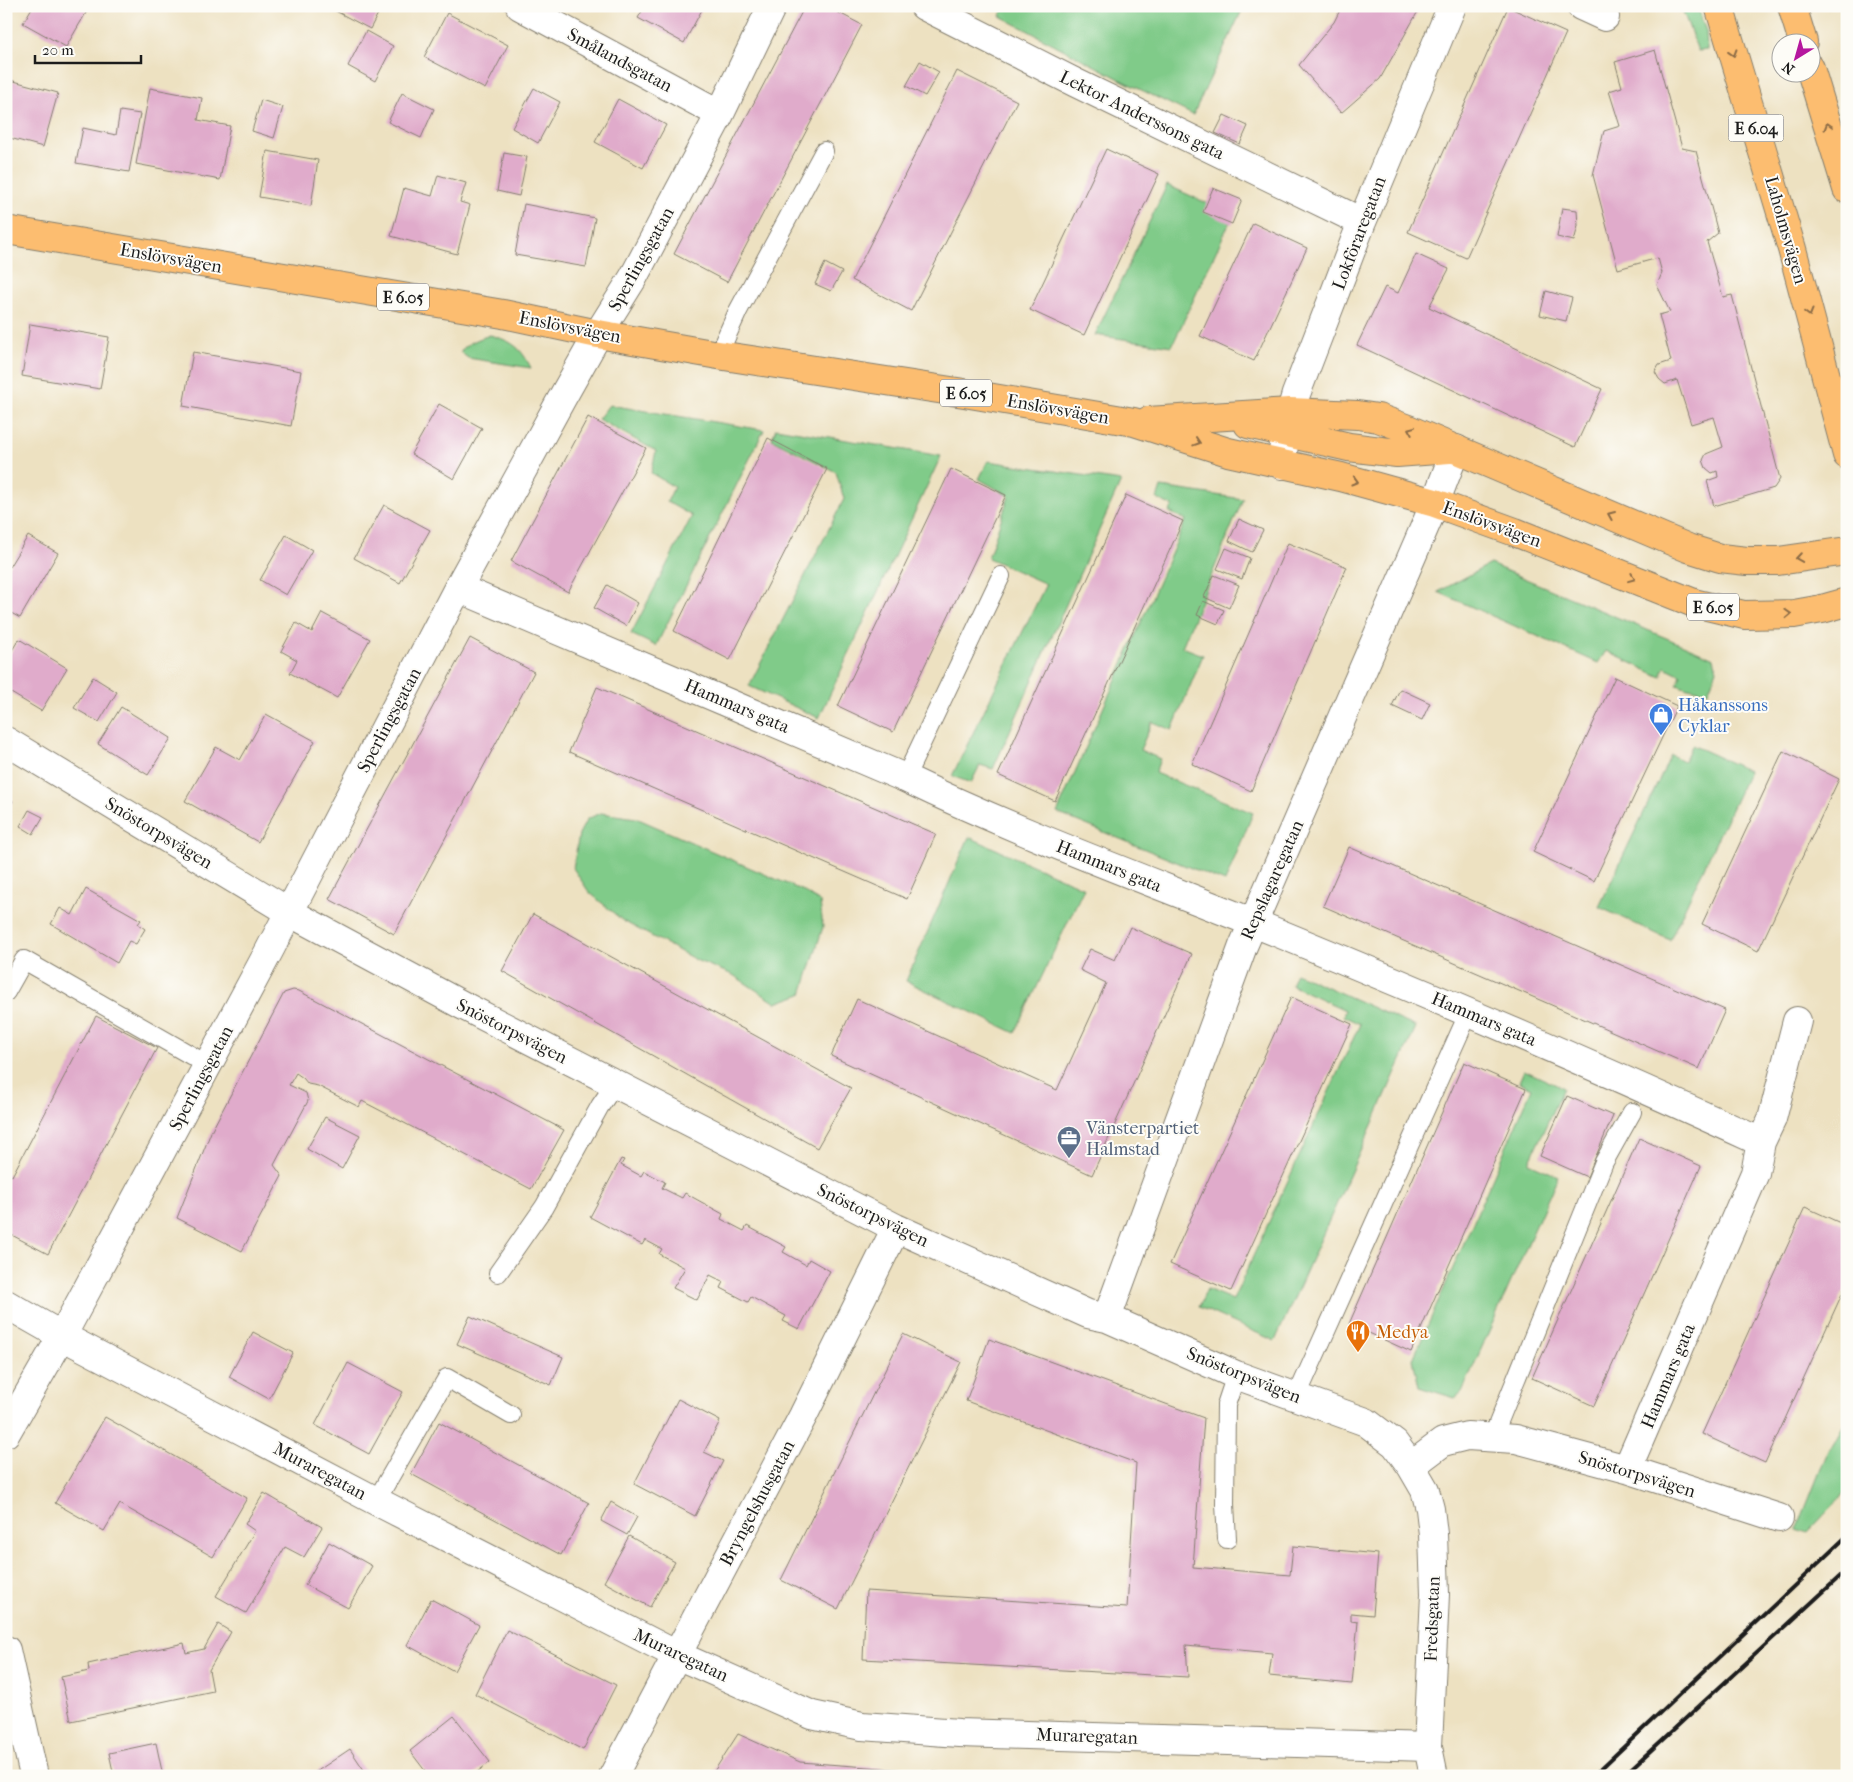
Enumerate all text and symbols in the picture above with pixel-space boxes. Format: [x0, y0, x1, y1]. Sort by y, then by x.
street label: Smålandsgatan [564, 24, 676, 97]
scale bar [35, 32, 141, 64]
north arrow [1770, 32, 1820, 82]
text: 20 m [42, 41, 74, 59]
one-way arrow [1728, 48, 1738, 57]
text: N [1779, 58, 1798, 78]
street label: Lektor Anderssons gata [1056, 66, 1228, 165]
road number: E 6.04 [1728, 115, 1784, 142]
one-way arrow [1823, 122, 1833, 130]
street label: Lokföraregatan [1328, 173, 1391, 293]
street label: Laholmsvägen [1760, 174, 1811, 287]
street label: Sperlingsgatan [604, 203, 679, 315]
street label: Enslövsvägen [118, 239, 224, 278]
road number: E 6.05 [377, 284, 429, 310]
street label: Enslövsvägen [517, 307, 623, 348]
one-way arrow [1803, 308, 1814, 317]
road number: E 6.05 [940, 379, 992, 406]
street label: Enslövsvägen [1005, 390, 1111, 429]
one-way arrow [1407, 426, 1415, 436]
one-way arrow [1192, 437, 1200, 447]
one-way arrow [1350, 475, 1359, 486]
street label: Enslövsvägen [1440, 497, 1545, 552]
one-way arrow [1607, 511, 1616, 522]
one-way arrow [1794, 553, 1803, 563]
one-way arrow [1627, 571, 1636, 582]
road number: E 6.05 [1687, 594, 1739, 620]
one-way arrow [1784, 608, 1792, 619]
street label: Sperlingsgatan [353, 664, 426, 776]
street label: Hammars gata [681, 675, 793, 738]
place label: Håkanssons Cyklar [1678, 695, 1768, 737]
shop icon: Håkanssons Cyklar [1648, 702, 1674, 736]
street label: Snöstorpsvägen [101, 793, 217, 874]
street label: Repslagaregatan [1237, 817, 1308, 943]
street label: Hammars gata [1053, 836, 1165, 897]
street label: Hammars gata [1428, 988, 1540, 1051]
street label: Snöstorpsvägen [453, 995, 571, 1069]
street label: Sperlingsgatan [165, 1022, 238, 1134]
place label: Vänsterpartiet Halmstad [1085, 1118, 1200, 1160]
office icon: Vänsterpartiet Halmstad [1056, 1125, 1082, 1159]
street label: Snöstorpsvägen [814, 1179, 932, 1252]
restaurant icon: Medya [1345, 1319, 1371, 1353]
street label: Hammars gata [1637, 1320, 1700, 1432]
place label: Medya [1376, 1322, 1429, 1343]
street label: Snöstorpsvägen [1184, 1343, 1305, 1408]
street label: Bryngelshusgatan [716, 1436, 800, 1570]
street label: Muraregatan [270, 1438, 370, 1505]
street label: Snöstorpsvägen [1576, 1447, 1699, 1502]
street label: Fredsgatan [1421, 1575, 1445, 1662]
street label: Muraregatan [630, 1624, 732, 1687]
street label: Muraregatan [1036, 1724, 1139, 1749]

